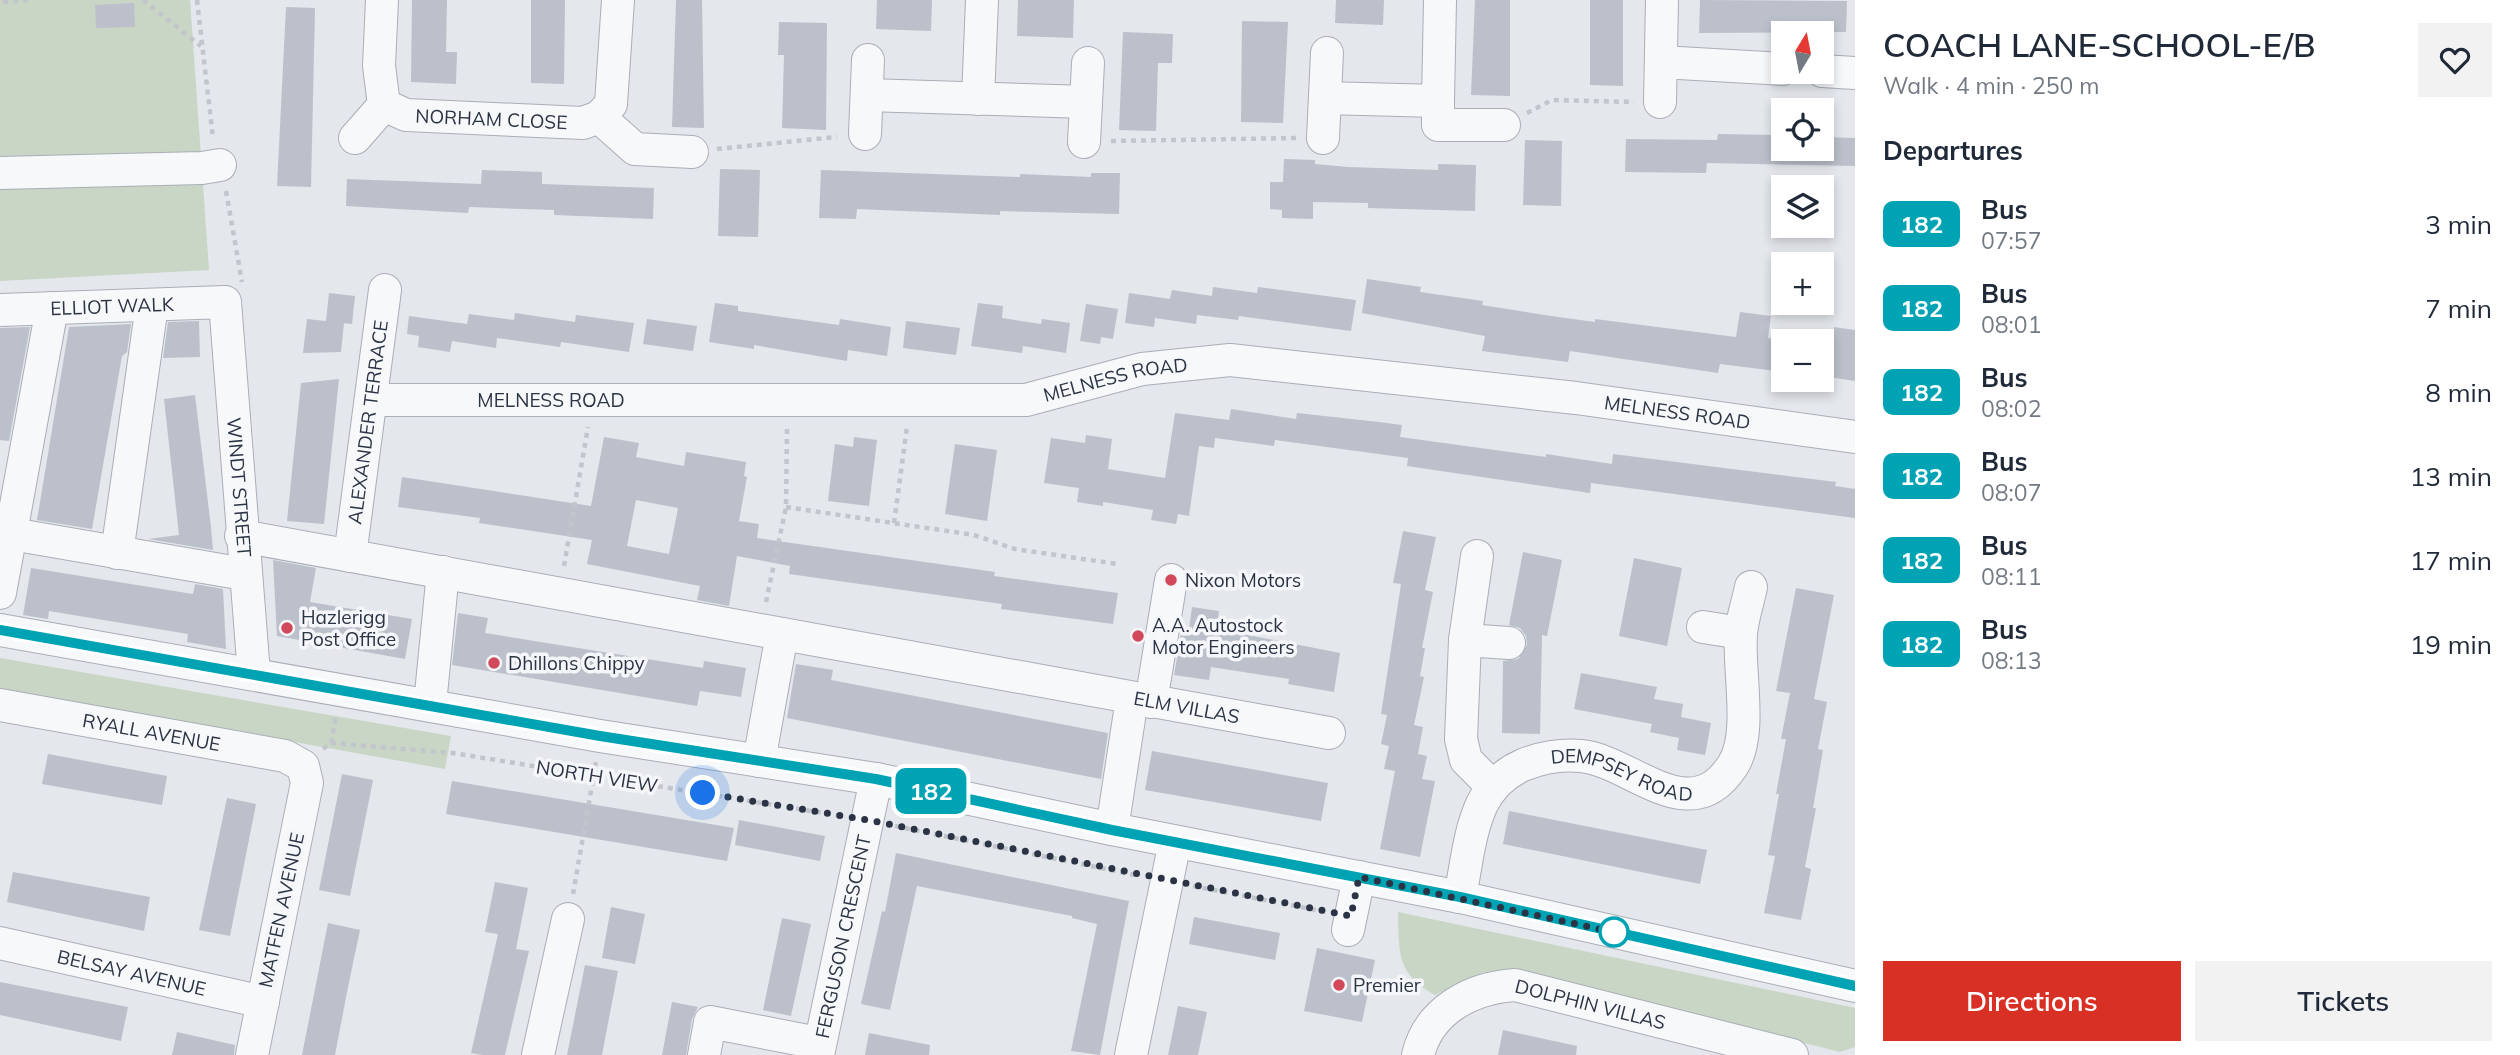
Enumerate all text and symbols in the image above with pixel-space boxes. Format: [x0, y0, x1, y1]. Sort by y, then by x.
north arrow [1771, 21, 1834, 84]
map controls [1771, 21, 1834, 392]
button: heart [2418, 23, 2492, 97]
text: COACH LANE-SCHOOL-E/B [1883, 24, 2316, 65]
text: Walk · 4 min · 250 m [1883, 71, 2100, 100]
button: locate [1771, 98, 1834, 161]
street label: NORHAM CLOSE [415, 103, 568, 134]
text: Departures [1883, 134, 2023, 167]
button: layers [1771, 175, 1834, 238]
text: Bus [1981, 193, 2027, 226]
text: 3 min [2425, 208, 2492, 241]
text: 182 [1900, 209, 1943, 239]
text: 07:57 [1981, 226, 2041, 255]
button: + [1771, 252, 1834, 315]
text: Bus [1981, 277, 2027, 310]
street label: ELLIOT WALK [50, 292, 175, 320]
text: 7 min [2425, 292, 2492, 325]
text: 182 [1900, 293, 1943, 323]
text: 08:01 [1981, 310, 2041, 339]
street label: ALEXANDER TERRACE [342, 319, 393, 526]
button: − [1771, 329, 1834, 392]
street label: MELNESS ROAD [1041, 352, 1189, 407]
text: Bus [1981, 361, 2027, 394]
text: 8 min [2425, 376, 2492, 409]
text: 182 [1900, 377, 1943, 407]
street label: MELNESS ROAD [477, 388, 625, 412]
street label: MELNESS ROAD [1603, 390, 1752, 434]
text: 08:02 [1981, 394, 2041, 423]
street label: WINDT STREET [222, 417, 257, 558]
text: Bus [1981, 445, 2027, 478]
text: 13 min [2410, 460, 2492, 493]
text: 182 [1900, 461, 1943, 491]
text: 08:07 [1981, 478, 2041, 507]
text: Bus [1981, 529, 2027, 562]
text: 17 min [2410, 544, 2492, 577]
text: 182 [1900, 545, 1943, 575]
text: 08:11 [1981, 562, 2041, 591]
place label: Nixon Motors [1185, 568, 1301, 592]
marker: Nixon Motors [1163, 572, 1179, 588]
place label: Hazlerigg Post Office [301, 605, 396, 651]
place label: A.A. Autostock Motor Engineers [1152, 613, 1295, 659]
text: Bus [1981, 613, 2027, 646]
marker: Hazlerigg Post Office [279, 620, 295, 636]
marker: A.A. Autostock Motor Engineers [1130, 628, 1146, 644]
text: 19 min [2410, 628, 2492, 661]
text: 182 [1900, 629, 1943, 659]
text: 08:13 [1981, 646, 2041, 675]
place label: Dhillons Chippy [508, 651, 645, 675]
marker: Dhillons Chippy [486, 655, 502, 671]
street label: ELM VILLAS [1132, 686, 1241, 729]
street label: RYALL AVENUE [81, 708, 222, 756]
street label: DEMPSEY ROAD [1549, 743, 1693, 806]
street label: NORTH VIEW [534, 755, 660, 797]
line badge: 182 [891, 768, 971, 814]
your location [685, 775, 720, 810]
text: 182 [909, 776, 953, 806]
street label: MATFEN AVENUE [253, 830, 309, 990]
street label: FERGUSON CRESCENT [810, 832, 876, 1040]
unlabelled marker [1599, 917, 1629, 947]
street label: BELSAY AVENUE [55, 944, 208, 1001]
button: Directions [1883, 961, 2181, 1041]
button: Tickets [2195, 961, 2492, 1041]
place label: Premier [1353, 973, 1421, 997]
street label: DOLPHIN VILLAS [1513, 973, 1668, 1035]
marker: Premier [1331, 977, 1347, 993]

